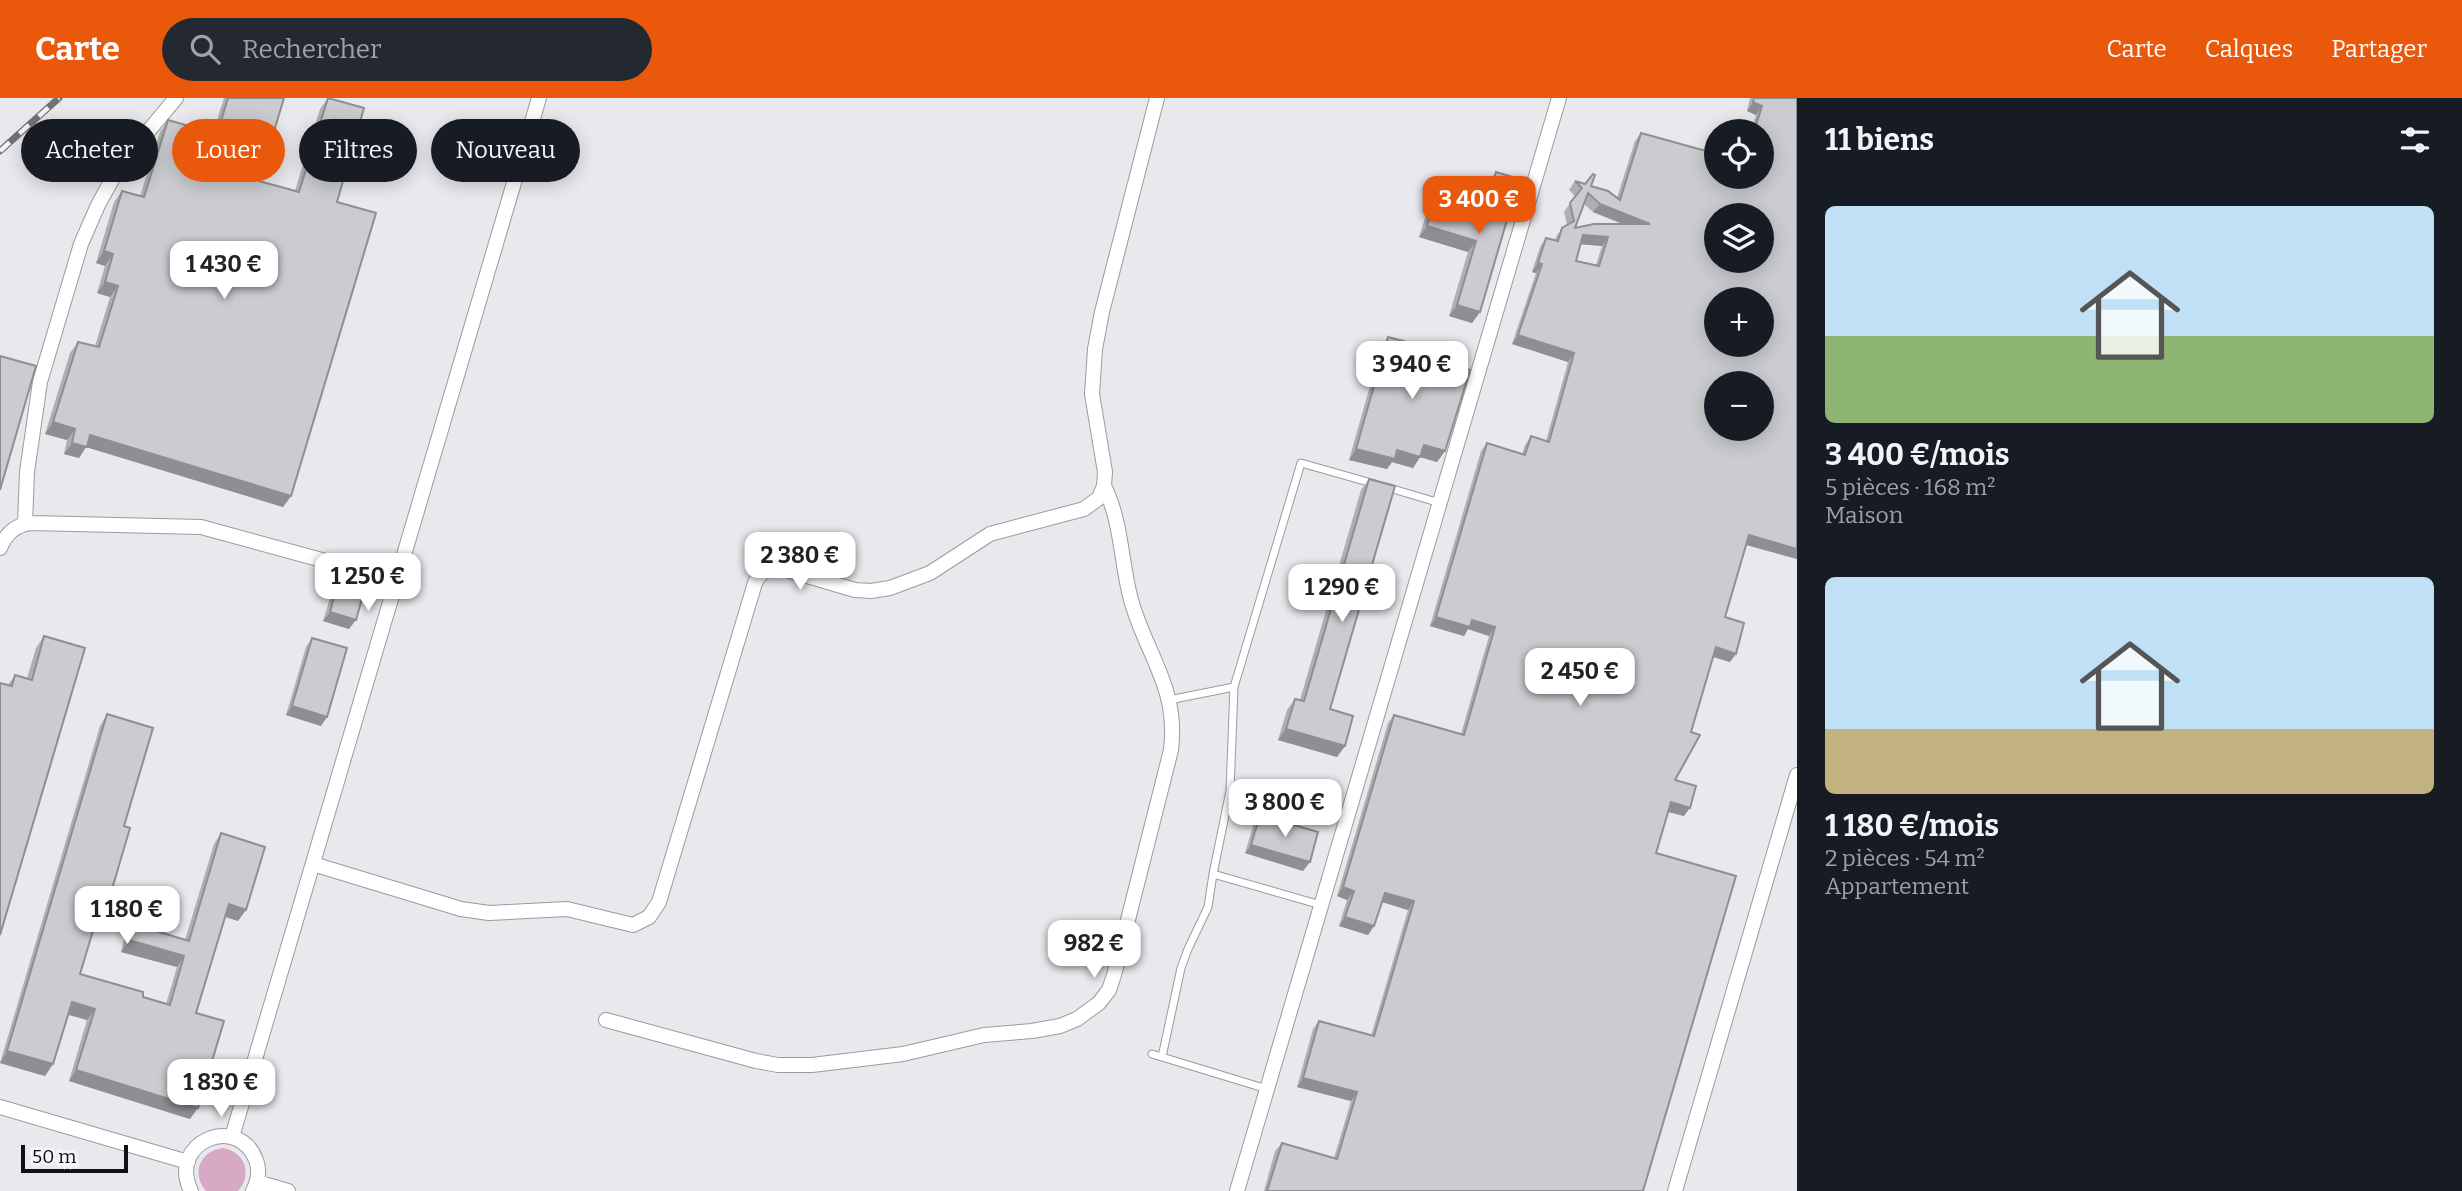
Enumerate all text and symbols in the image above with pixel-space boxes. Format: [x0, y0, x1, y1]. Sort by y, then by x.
search box [162, 18, 652, 81]
text: Carte [35, 29, 120, 69]
icon: search [186, 30, 224, 68]
text: Rechercher [242, 34, 382, 65]
text: Carte [2107, 35, 2167, 63]
text: Calques [2205, 35, 2293, 63]
text: Partager [2331, 35, 2427, 63]
chip: Acheter [21, 119, 158, 182]
chip: Louer [172, 119, 285, 182]
chip: Filtres [299, 119, 417, 182]
chip: Nouveau [431, 119, 580, 182]
map controls [1704, 119, 1774, 441]
button: locate [1704, 119, 1774, 189]
icon: filters [2396, 121, 2434, 159]
text: 11 biens [1825, 122, 1934, 158]
pin: 3 400 € [1414, 176, 1544, 236]
text: 3 400 € [1439, 185, 1519, 213]
button: layers [1704, 203, 1774, 273]
pin: 1 430 € [159, 242, 289, 301]
text: 1 430 € [186, 250, 262, 278]
icon: home [2067, 252, 2193, 378]
button: + [1704, 287, 1774, 357]
pin: 3 940 € [1347, 342, 1477, 401]
text: 3 940 € [1372, 350, 1452, 378]
button: − [1704, 371, 1774, 441]
text: 3 400 €/mois [1825, 437, 2010, 473]
text: 5 pièces · 168 m² [1825, 473, 1995, 501]
text: Maison [1825, 501, 1903, 529]
pin: 2 380 € [735, 532, 865, 592]
text: 2 380 € [761, 541, 839, 569]
pin: 1 250 € [303, 554, 433, 613]
text: 1 250 € [331, 562, 405, 590]
pin: 1 290 € [1277, 564, 1407, 624]
text: 1 290 € [1304, 573, 1380, 601]
icon: home [2067, 623, 2193, 749]
pin: 2 450 € [1515, 648, 1645, 708]
text: 2 450 € [1541, 657, 1619, 685]
pin: 3 800 € [1220, 780, 1350, 839]
text: 3 800 € [1245, 788, 1325, 816]
text: 1 180 €/mois [1825, 808, 1999, 844]
text: 2 pièces · 54 m² [1825, 844, 1985, 872]
text: Appartement [1825, 872, 1969, 900]
pin: 1 180 € [62, 886, 192, 946]
text: 1 180 € [91, 895, 163, 923]
pin: 982 € [1045, 920, 1143, 980]
text: 982 € [1064, 929, 1124, 957]
pin: 1 830 € [156, 1060, 286, 1119]
text: 1 830 € [183, 1068, 259, 1096]
scale bar [21, 1142, 128, 1174]
text: 50 m [32, 1145, 76, 1168]

